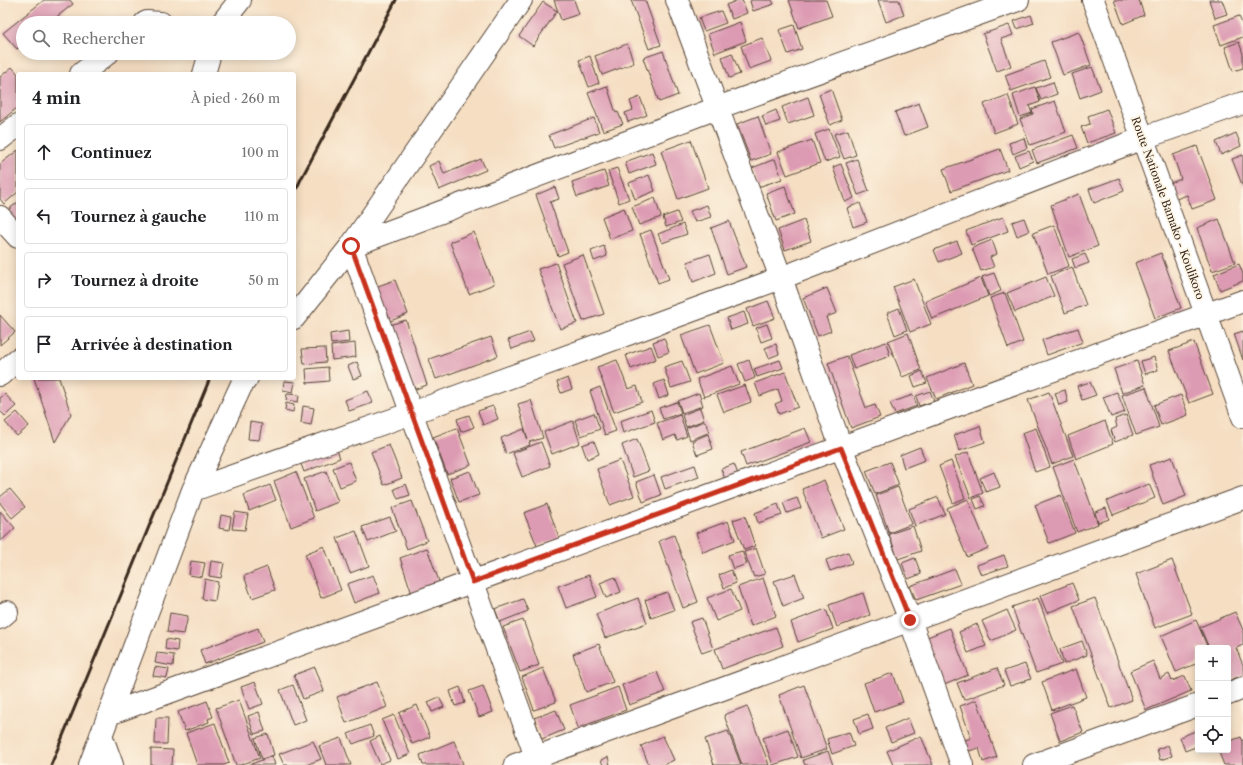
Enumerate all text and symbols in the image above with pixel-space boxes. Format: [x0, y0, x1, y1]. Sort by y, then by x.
search box [16, 16, 296, 60]
icon: search [30, 27, 52, 49]
text: Rechercher [62, 29, 145, 48]
text: 4 min [32, 88, 81, 108]
text: À pied · 260 m [191, 90, 280, 106]
street label: Route Nationale Bamako - Koulikoro [1128, 115, 1208, 302]
icon: ahead [33, 141, 55, 163]
text: Continuez [71, 143, 152, 162]
text: 100 m [241, 144, 279, 160]
icon: left [33, 205, 55, 227]
text: Tournez à gauche [71, 207, 207, 226]
text: 110 m [244, 208, 279, 224]
route start [342, 237, 360, 255]
icon: right [33, 269, 55, 291]
text: Tournez à droite [71, 271, 199, 290]
text: 50 m [248, 272, 279, 288]
icon: arrive [33, 333, 55, 355]
text: Arrivée à destination [71, 335, 233, 354]
route end [901, 611, 919, 629]
map controls [1195, 645, 1231, 753]
button: + [1195, 645, 1231, 681]
button: − [1195, 681, 1231, 717]
button: locate [1195, 717, 1231, 753]

